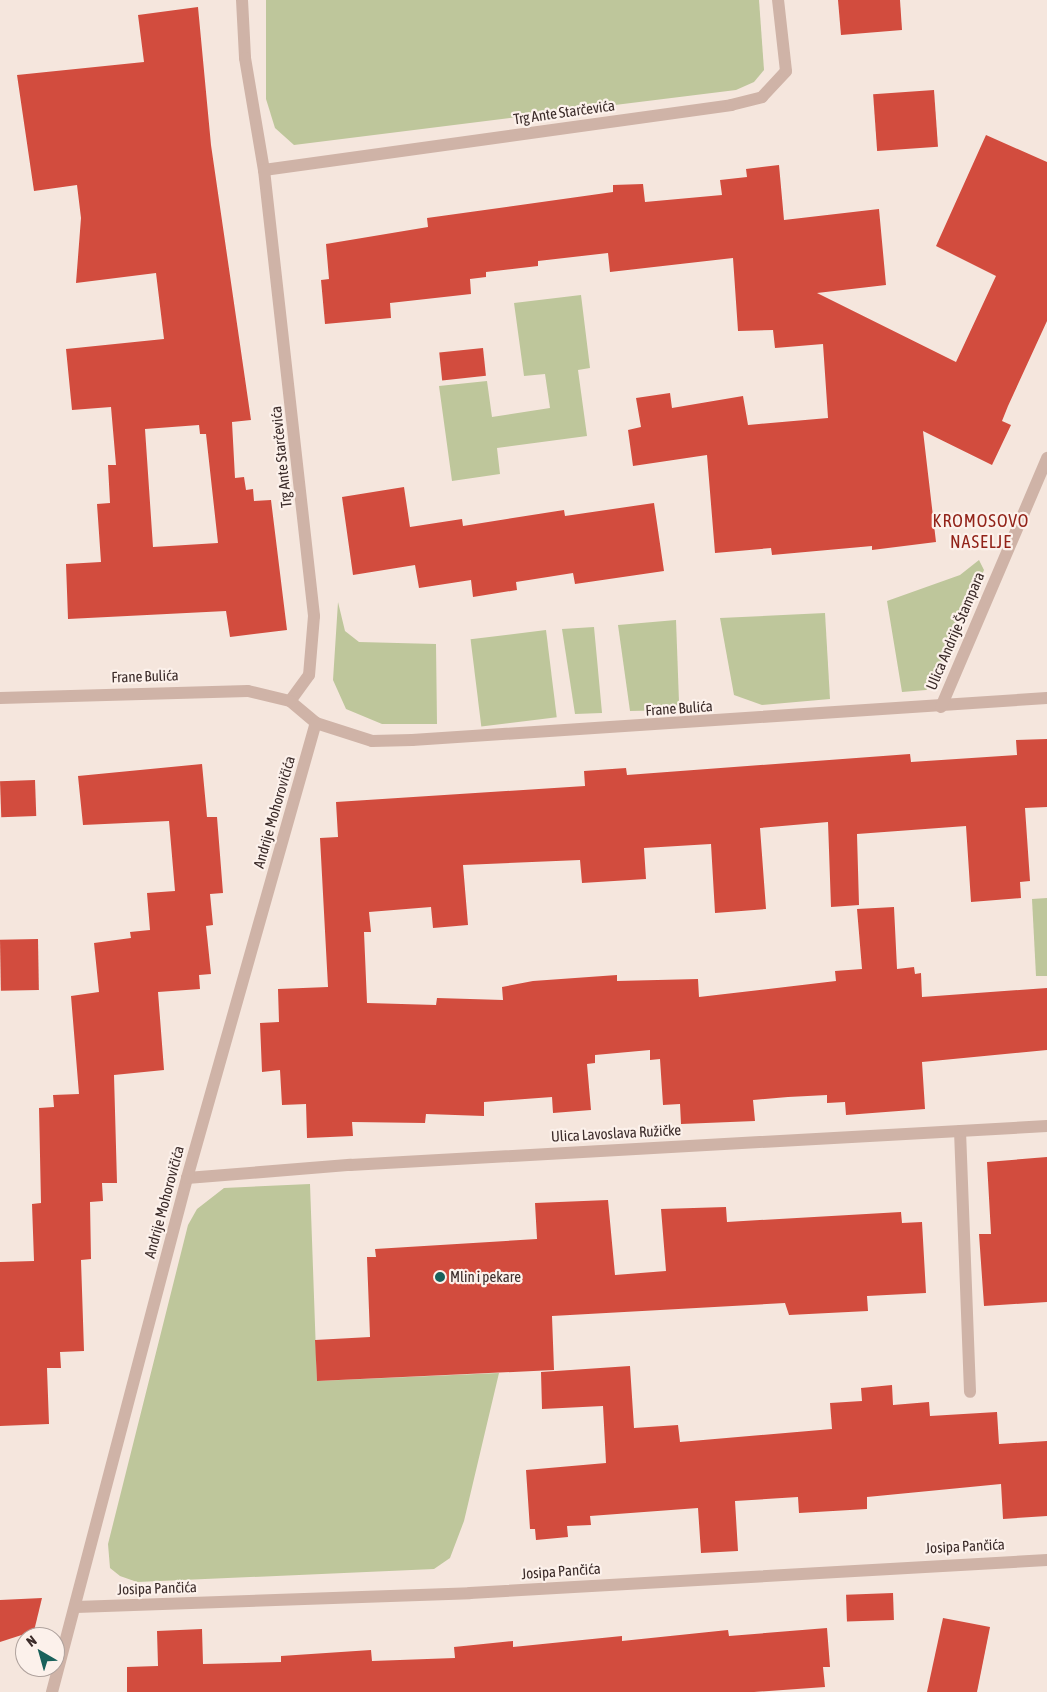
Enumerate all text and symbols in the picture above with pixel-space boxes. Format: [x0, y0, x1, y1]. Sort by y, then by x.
street label: Trg Ante Starčevića [512, 96, 616, 128]
street label: Trg Ante Starčevića [267, 405, 295, 509]
district label: KROMOSOVO NASELJE [931, 511, 1031, 554]
street label: Ulica Andrije Štampara [922, 569, 988, 693]
street label: Frane Bulića [111, 666, 179, 686]
street label: Frane Bulića [645, 697, 713, 719]
street label: Andrije Mohorovičića [249, 754, 299, 870]
street label: Ulica Lavoslava Ružičke [550, 1121, 682, 1145]
street label: Andrije Mohorovičića [140, 1144, 188, 1260]
place label: Mlin i pekare [450, 1268, 521, 1286]
marker: Mlin i pekare [434, 1271, 446, 1283]
street label: Josipa Pančića [925, 1535, 1005, 1557]
street label: Josipa Pančića [521, 1559, 601, 1583]
street label: Josipa Pančića [117, 1578, 197, 1598]
north arrow [15, 1627, 65, 1677]
text: N [23, 1632, 40, 1650]

